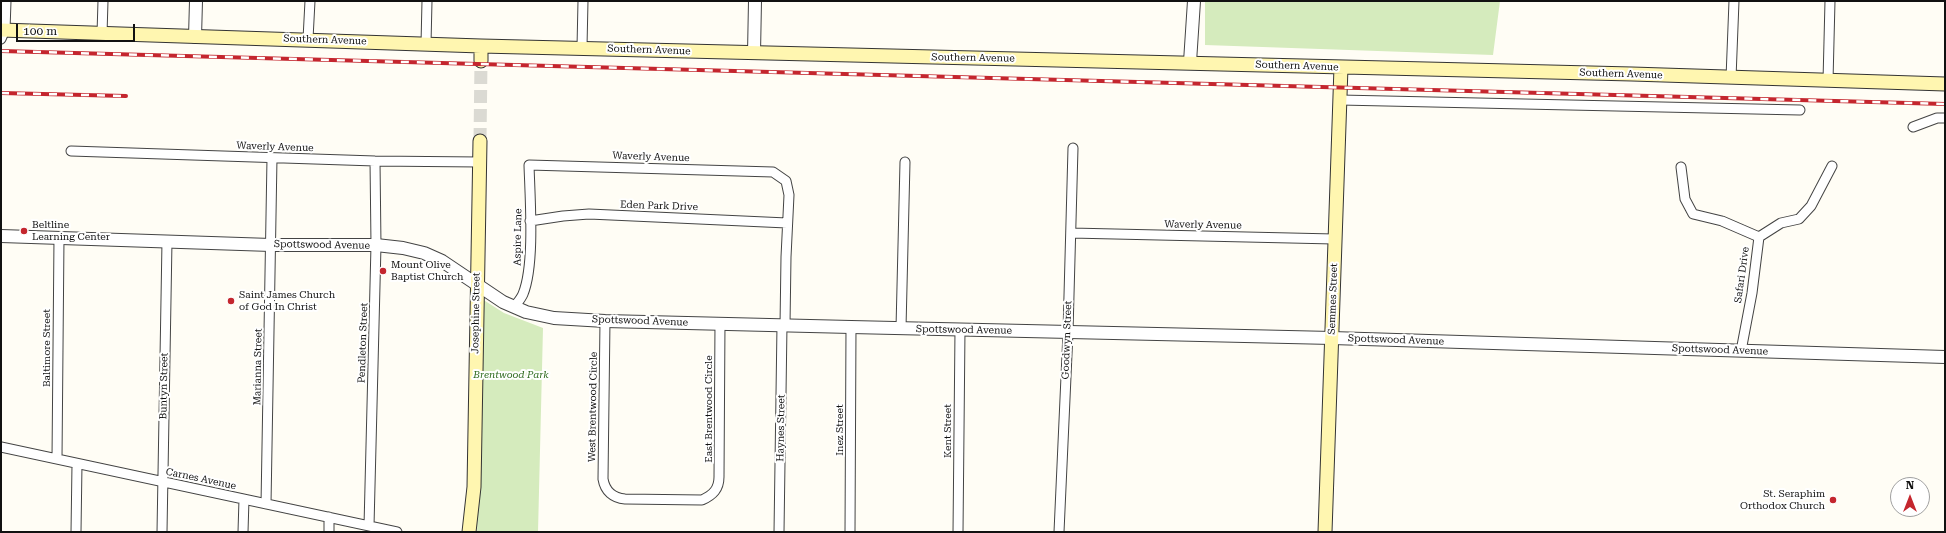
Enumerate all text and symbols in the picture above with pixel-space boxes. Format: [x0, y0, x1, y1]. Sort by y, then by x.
scale bar [18, 16, 137, 42]
text: 100 m [23, 24, 57, 38]
street label: Southern Avenue [283, 33, 367, 47]
street label: Southern Avenue [607, 43, 691, 57]
street label: Southern Avenue [931, 51, 1015, 65]
street label: Southern Avenue [1255, 59, 1339, 73]
street label: Southern Avenue [1579, 67, 1663, 81]
street label: Waverly Avenue [236, 140, 314, 154]
street label: Waverly Avenue [612, 150, 690, 164]
street label: Eden Park Drive [620, 199, 698, 213]
street label: Aspire Lane [512, 208, 524, 266]
street label: Waverly Avenue [1164, 218, 1242, 232]
place label: Beltline Learning Center [32, 219, 110, 242]
marker: Beltline Learning Center [19, 226, 29, 236]
street label: Spottswood Avenue [274, 238, 370, 252]
street label: Safari Drive [1732, 246, 1752, 304]
place label: Mount Olive Baptist Church [391, 259, 463, 282]
street label: Semmes Street [1326, 263, 1340, 335]
marker: Mount Olive Baptist Church [378, 266, 388, 276]
street label: Josephine Street [469, 272, 483, 354]
place label: Saint James Church of God In Christ [239, 289, 335, 312]
marker: Saint James Church of God In Christ [226, 296, 236, 306]
street label: Goodwyn Street [1060, 300, 1074, 380]
street label: Pendleton Street [356, 303, 370, 383]
street label: Baltimore Street [41, 309, 53, 387]
street label: Spottswood Avenue [592, 313, 688, 329]
street label: Spottswood Avenue [916, 323, 1012, 337]
street label: Marianna Street [251, 328, 265, 406]
street label: Spottswood Avenue [1348, 332, 1444, 348]
street label: Spottswood Avenue [1672, 342, 1768, 358]
street label: West Brentwood Circle [586, 352, 600, 462]
street label: Buntyn Street [157, 353, 171, 419]
street label: East Brentwood Circle [703, 355, 715, 463]
park label: Brentwood Park [473, 369, 549, 381]
street label: Haynes Street [774, 394, 788, 462]
street label: Inez Street [834, 404, 846, 456]
street label: Kent Street [942, 404, 954, 458]
street label: Carnes Avenue [165, 466, 237, 492]
north arrow [1890, 477, 1930, 517]
text: N [1906, 479, 1914, 492]
place label: St. Seraphim Orthodox Church [1740, 488, 1825, 512]
marker: St. Seraphim Orthodox Church [1828, 495, 1838, 505]

